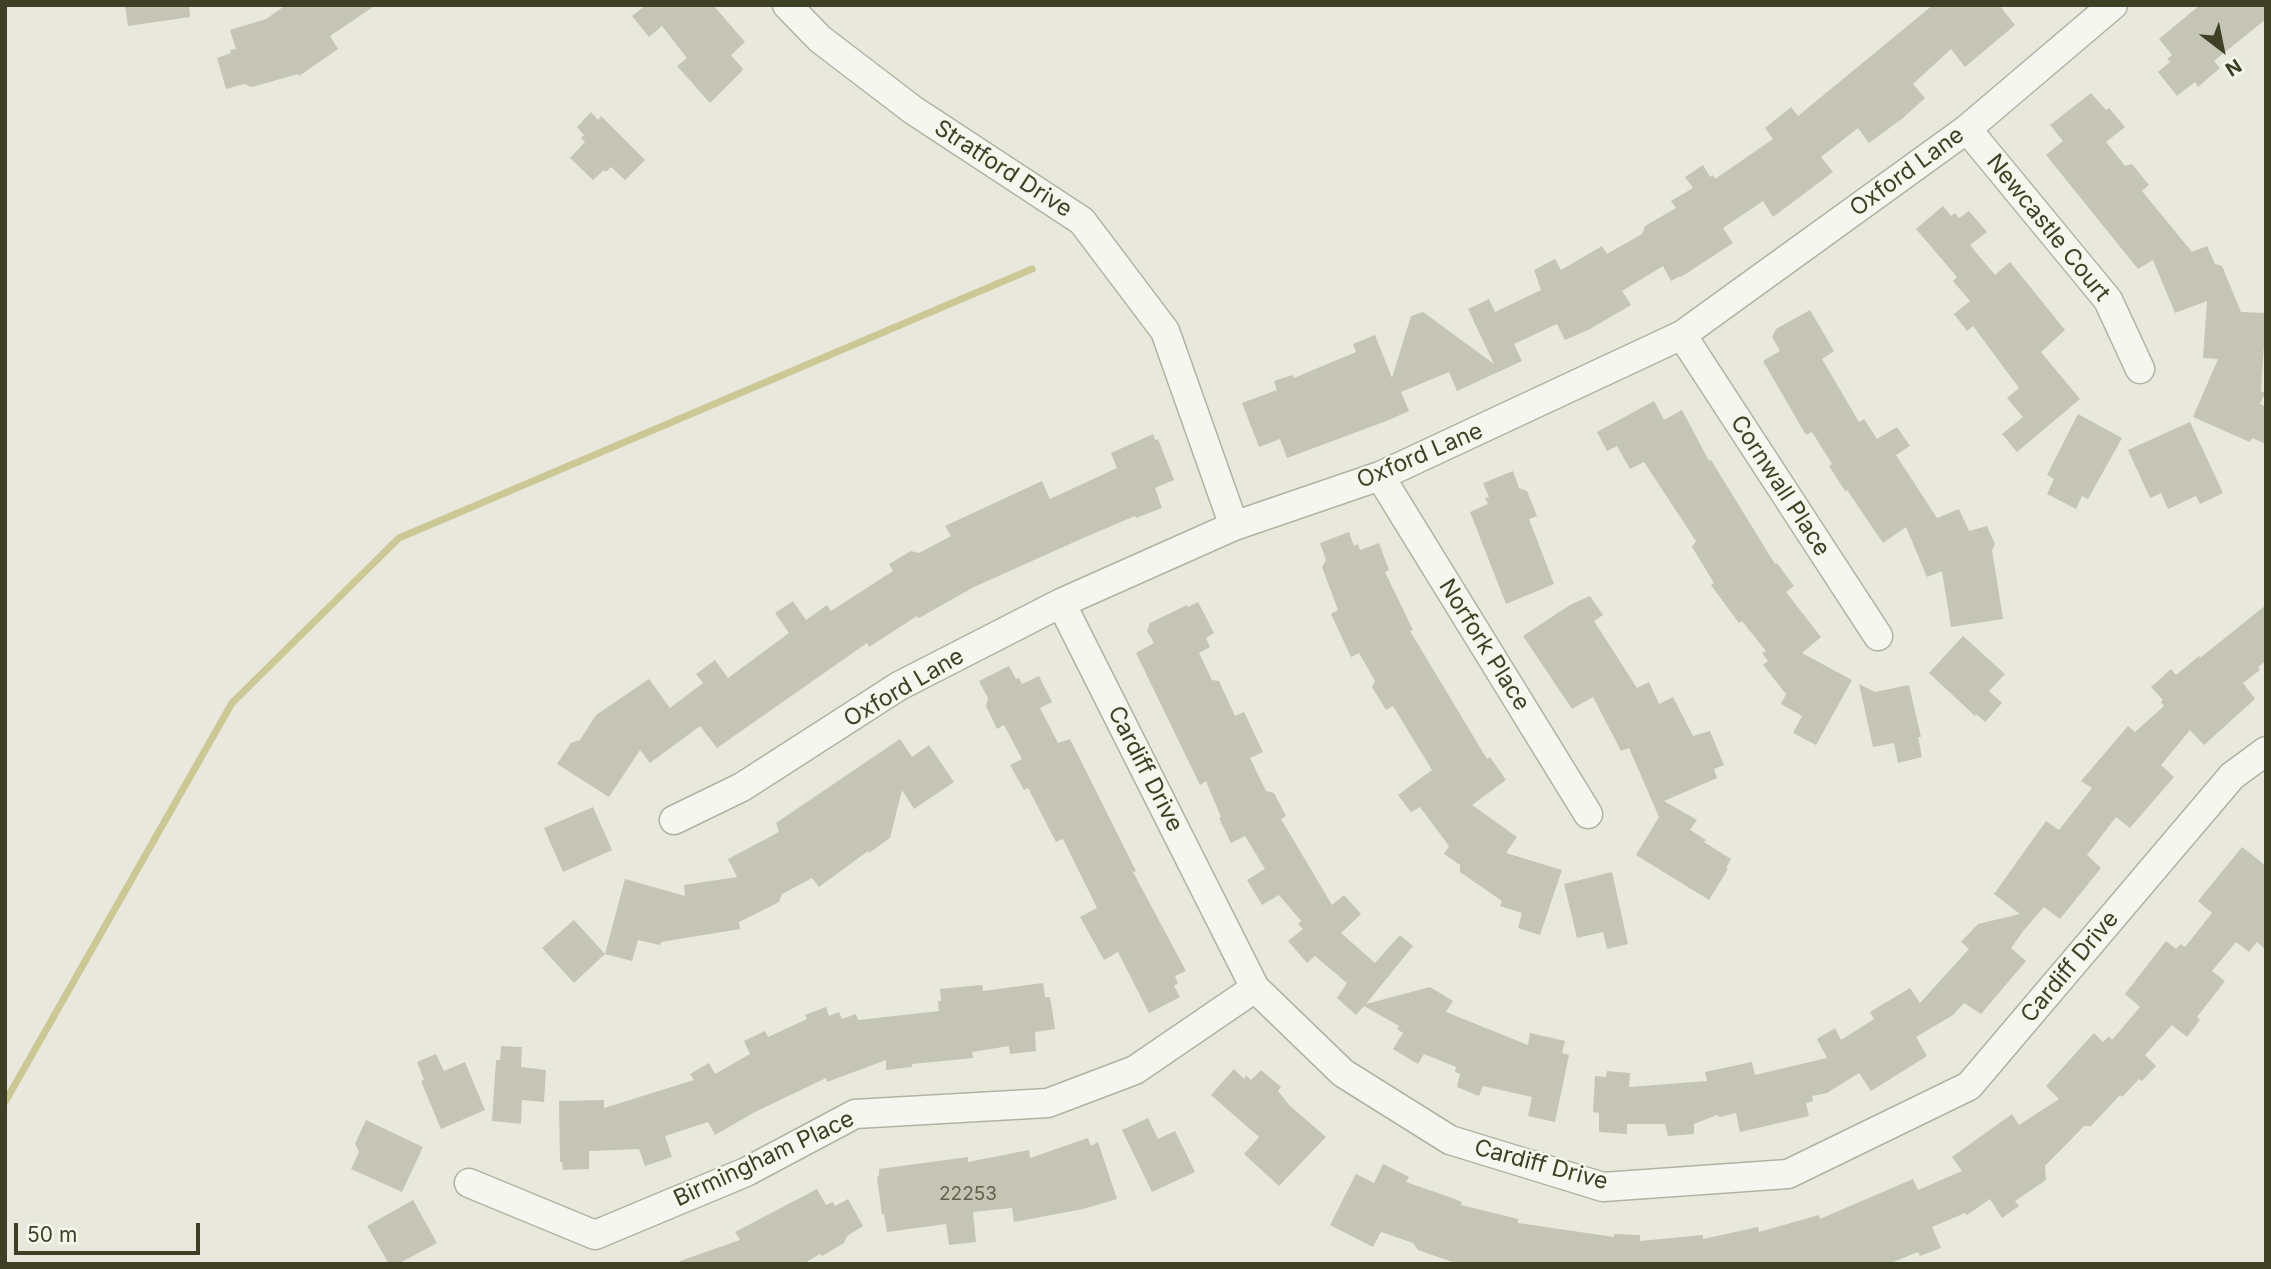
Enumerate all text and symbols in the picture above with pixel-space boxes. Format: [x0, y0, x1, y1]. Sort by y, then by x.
north arrow [2187, 14, 2257, 84]
text: N [2221, 54, 2246, 81]
street label: Stratford Drive [929, 114, 1077, 224]
street label: Oxford Lane [1845, 121, 1969, 223]
street label: Newcastle Court [1980, 149, 2116, 307]
street label: Cornwall Place [1724, 410, 1836, 562]
street label: Oxford Lane [1353, 417, 1487, 495]
street label: Norfork Place [1433, 574, 1535, 716]
street label: Oxford Lane [839, 643, 969, 733]
street label: Cardiff Drive [1102, 702, 1188, 836]
street label: Cardiff Drive [2015, 906, 2125, 1028]
street label: Birmingham Place [669, 1105, 859, 1213]
street label: Cardiff Drive [1471, 1134, 1611, 1196]
house number: 22253 [939, 1183, 997, 1205]
scale bar [18, 1210, 203, 1254]
text: 50 m [27, 1222, 77, 1247]

